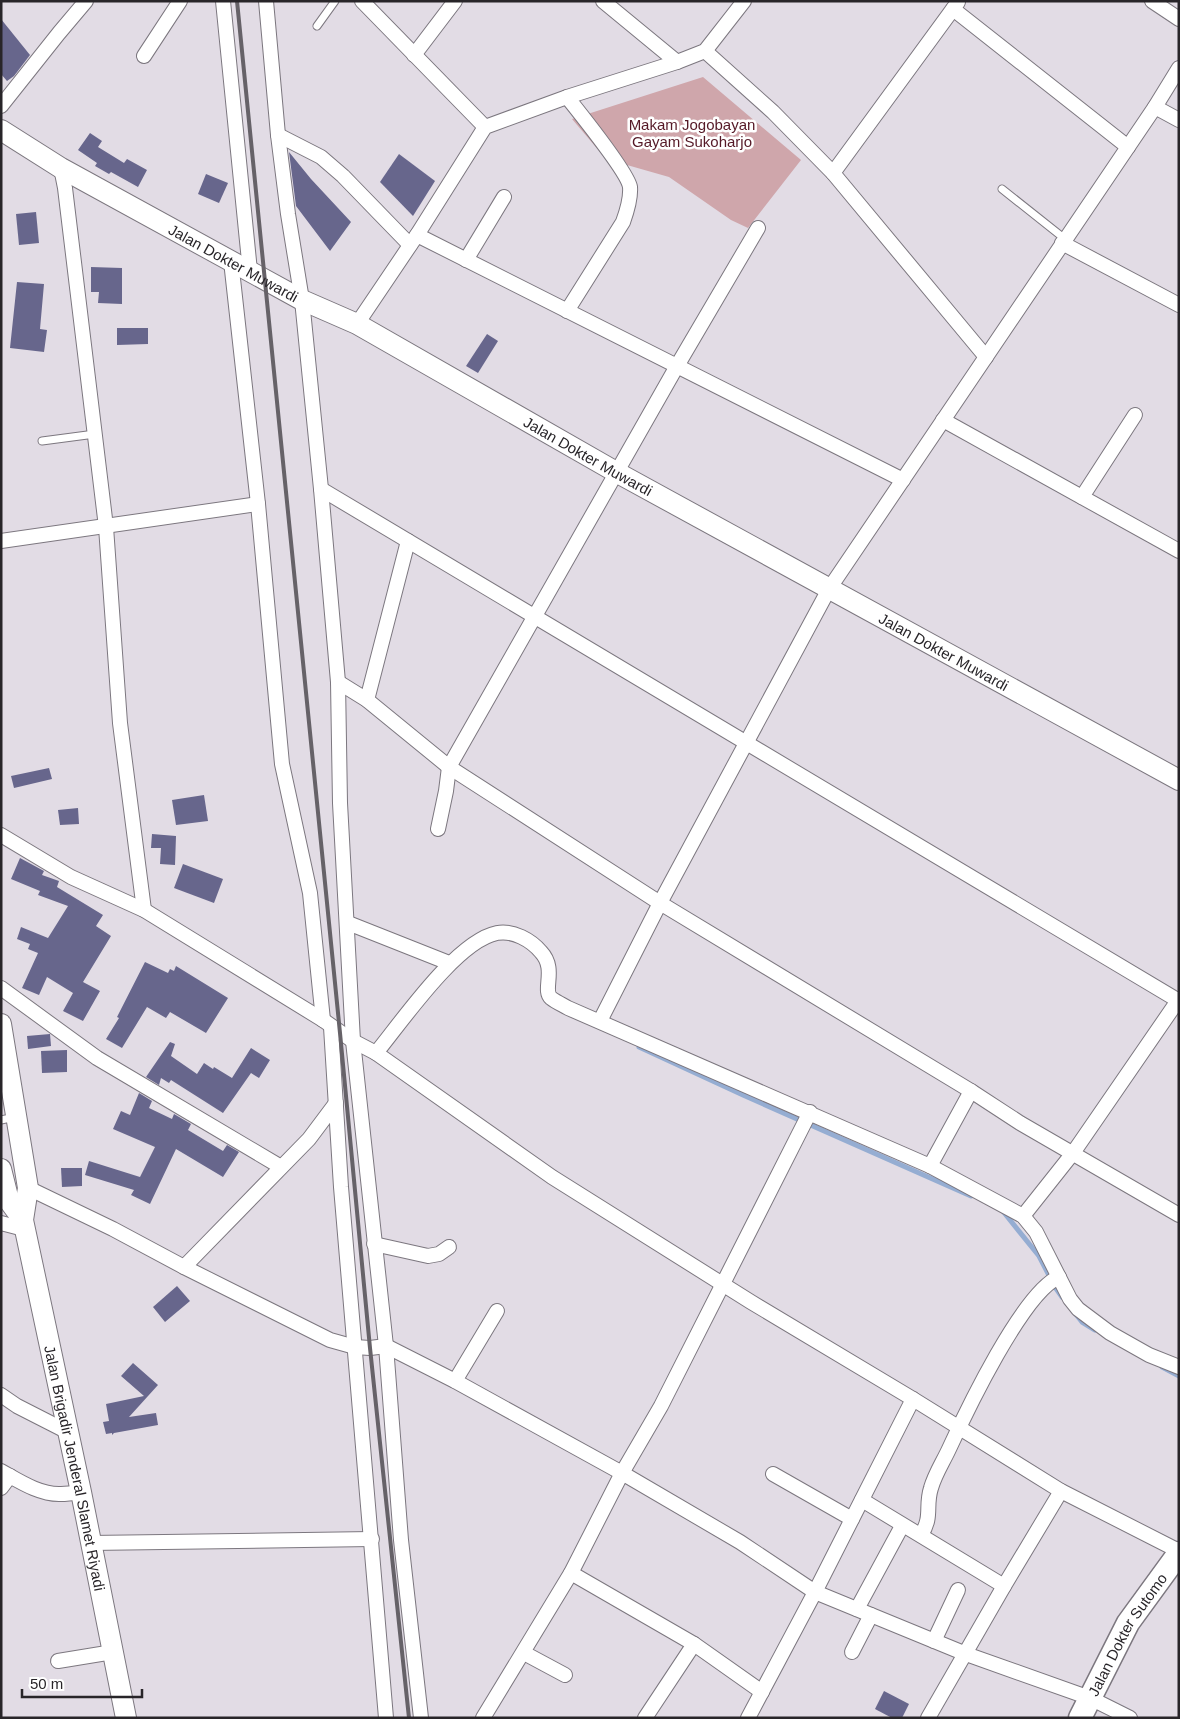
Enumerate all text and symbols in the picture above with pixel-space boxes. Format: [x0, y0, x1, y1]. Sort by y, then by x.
park label: Makam Jogobayan Gayam Sukoharjo [629, 116, 755, 150]
street label: Jalan Dokter Muwardi [166, 220, 301, 305]
street label: Jalan Dokter Muwardi [521, 413, 656, 499]
street label: Jalan Dokter Muwardi [876, 609, 1012, 694]
street label: Jalan Brigadir Jenderal Slamet Riyadi [41, 1344, 109, 1592]
street label: Jalan Dokter Sutomo [1084, 1570, 1170, 1699]
scale bar [22, 1666, 142, 1698]
text: 50 m [30, 1675, 63, 1692]

